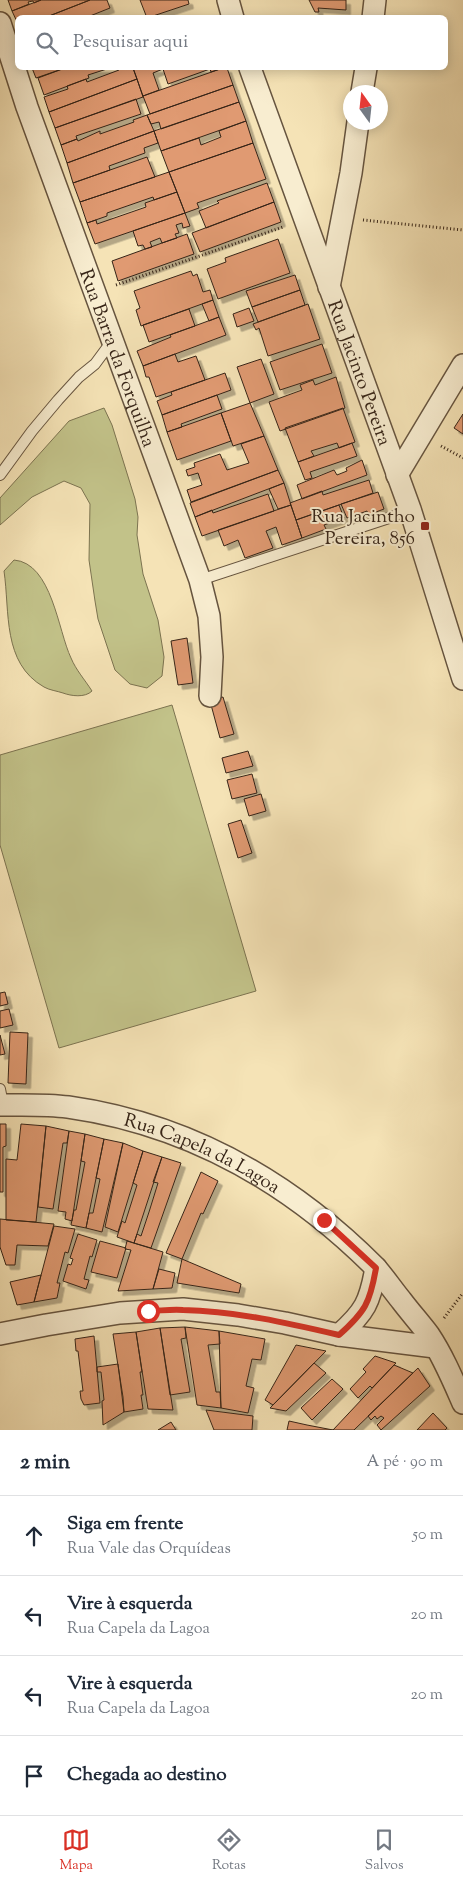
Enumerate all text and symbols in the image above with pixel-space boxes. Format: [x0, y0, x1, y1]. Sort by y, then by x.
search box [15, 15, 448, 70]
icon: search [33, 29, 61, 57]
text: Pesquisar aqui [73, 29, 188, 56]
north arrow [343, 85, 388, 130]
street label: Rua Barra da Forquilha [71, 266, 161, 451]
street label: Rua Jacinto Pereira [319, 297, 397, 450]
place label: Rua Jacintho Pereira, 856 [311, 504, 415, 553]
marker: Rua Jacintho Pereira, 856 [419, 520, 431, 532]
street label: Rua Capela da Lagoa [121, 1108, 285, 1201]
route end [313, 1209, 336, 1232]
route start [137, 1300, 160, 1323]
text: 2 min [20, 1448, 70, 1478]
text: A pé · 90 m [367, 1451, 443, 1474]
text: Siga em frente [67, 1511, 183, 1538]
icon: ahead [20, 1522, 48, 1550]
text: 50 m [412, 1524, 443, 1547]
text: Rua Vale das Orquídeas [67, 1538, 231, 1561]
text: Vire à esquerda [67, 1591, 193, 1618]
icon: left [20, 1602, 48, 1630]
text: 20 m [410, 1604, 443, 1627]
text: Rua Capela da Lagoa [67, 1618, 210, 1641]
text: Vire à esquerda [67, 1671, 193, 1698]
icon: left [20, 1682, 48, 1710]
text: 20 m [410, 1684, 443, 1707]
text: Rua Capela da Lagoa [67, 1698, 210, 1721]
icon: arrive [20, 1762, 48, 1790]
text: Chegada ao destino [67, 1762, 227, 1789]
tab: Mapa [59, 1826, 93, 1876]
tab: Rotas [212, 1826, 246, 1876]
tab: Salvos [365, 1826, 403, 1876]

